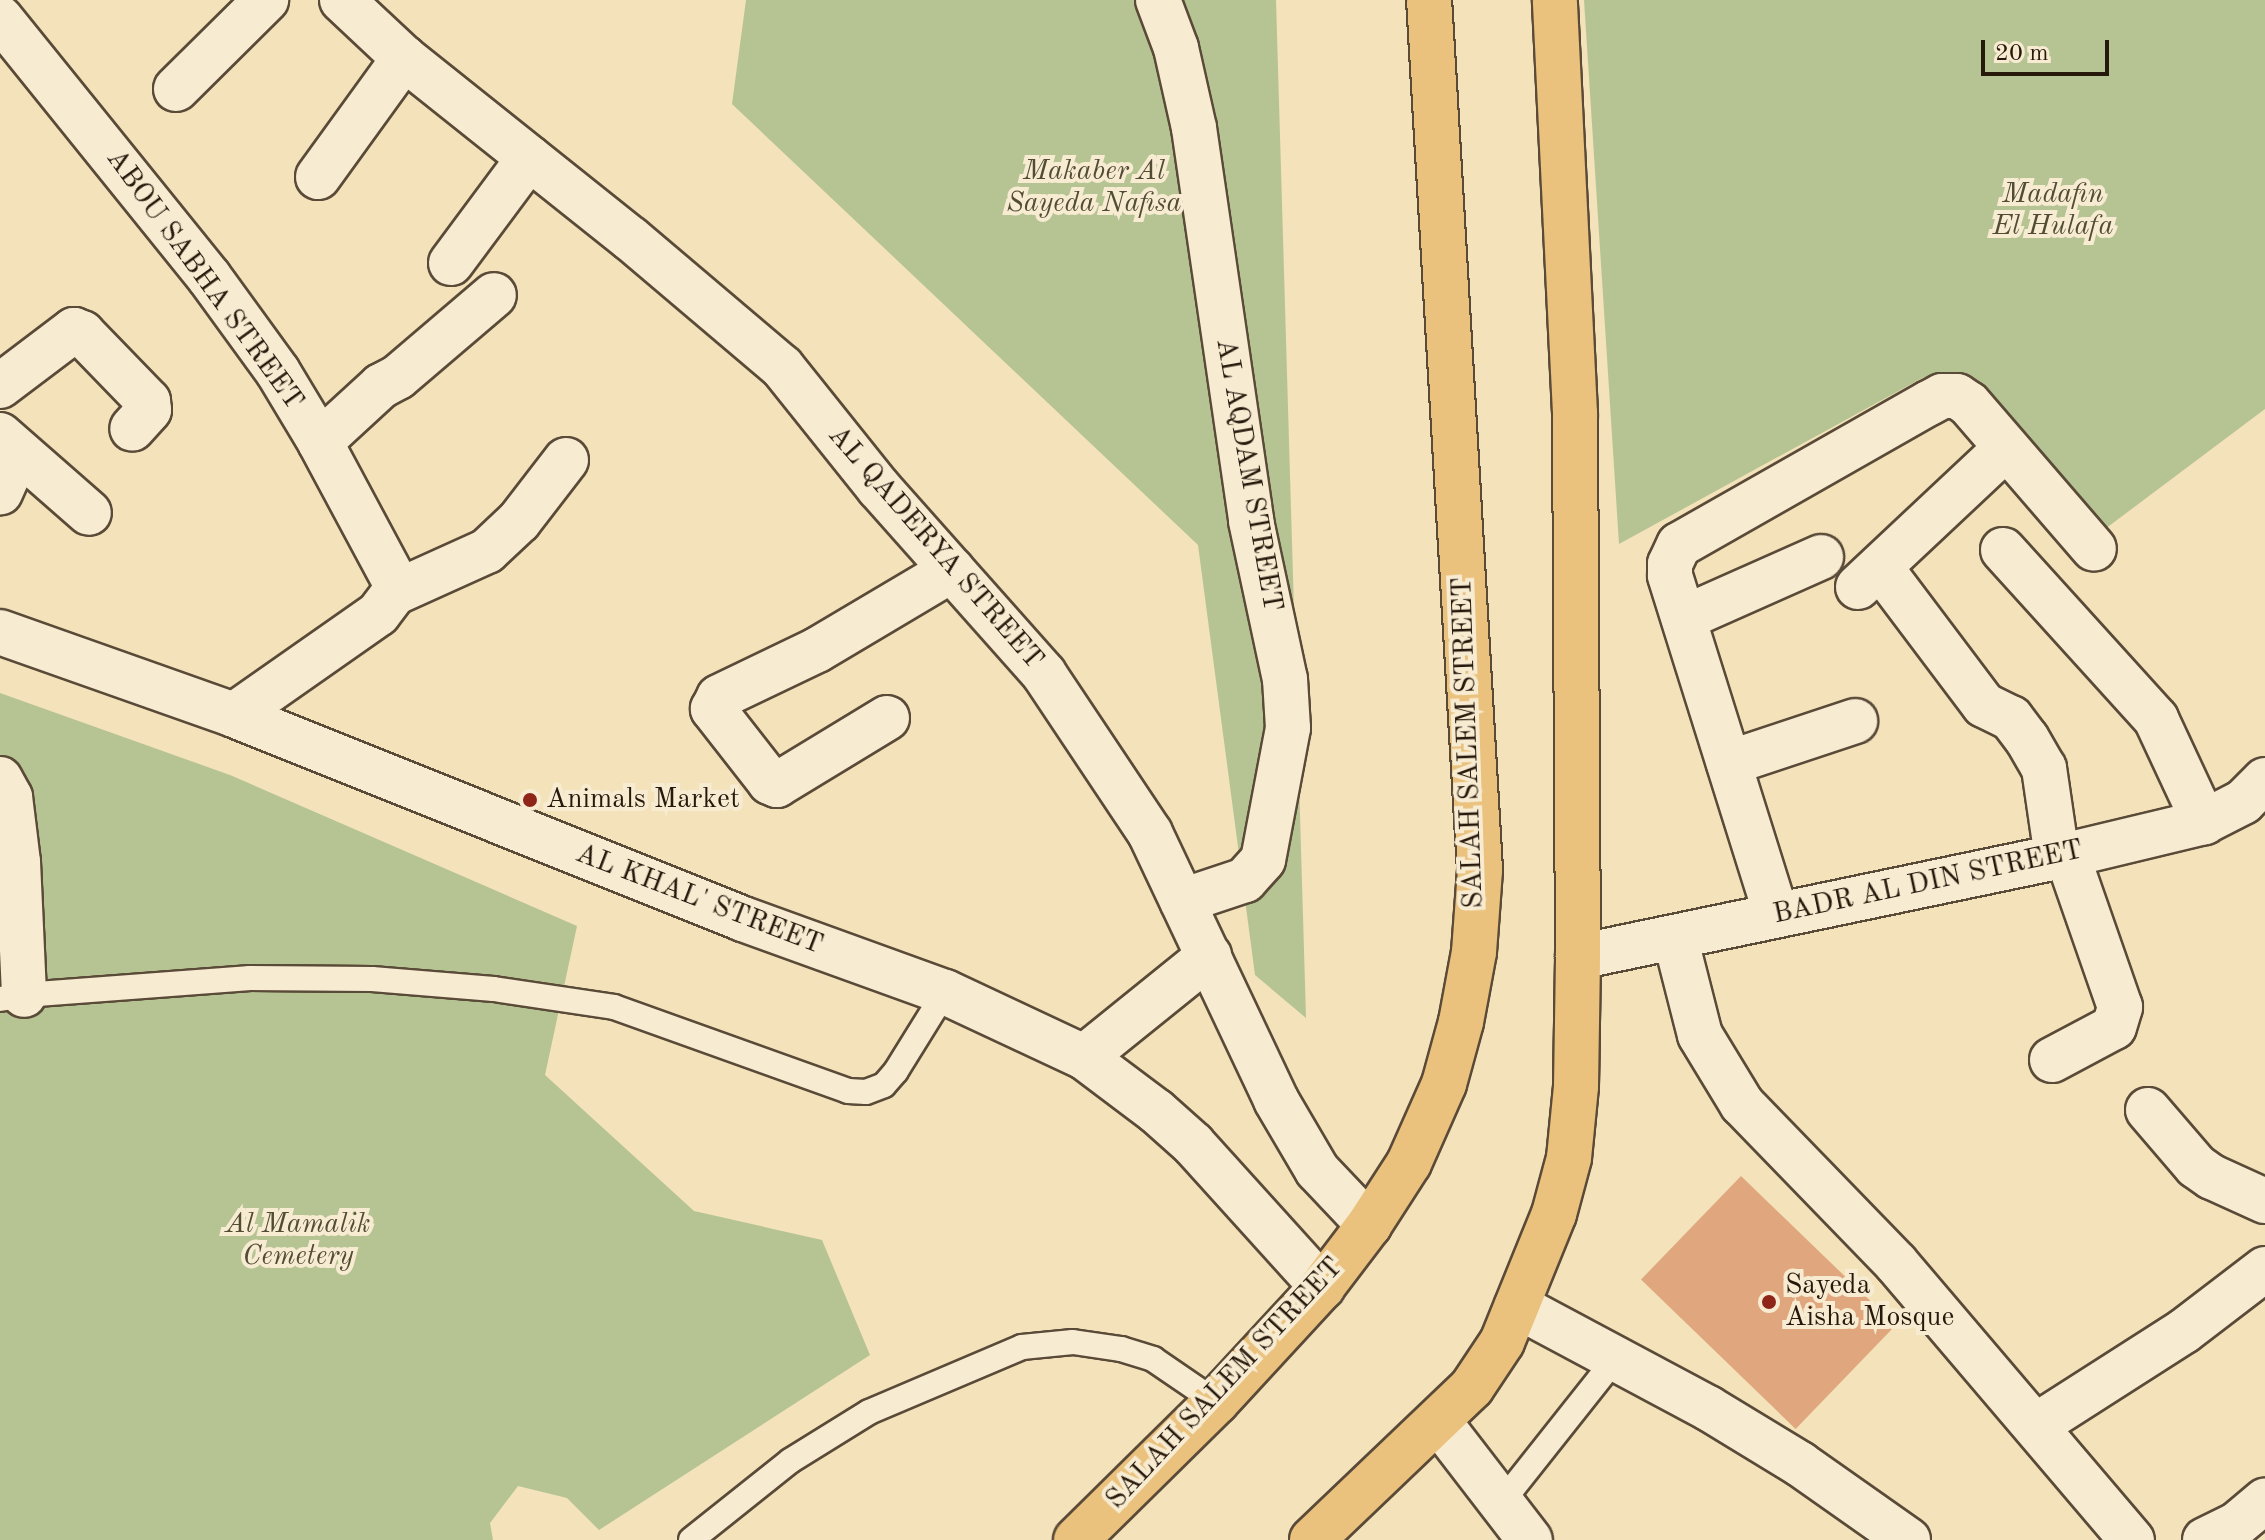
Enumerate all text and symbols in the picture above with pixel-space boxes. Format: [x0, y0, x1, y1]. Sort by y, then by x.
scale bar [1985, 24, 2113, 74]
text: 20 m [1995, 42, 2049, 66]
street label: ABOU SABHA STREET [98, 143, 310, 417]
park label: Makaber Al Sayeda Nafisa [1006, 155, 1182, 221]
park label: Madafin El Hulafa [1992, 178, 2114, 244]
street label: AL AQDAM STREET [1207, 336, 1289, 614]
street label: AL QADERYA STREET [820, 419, 1050, 677]
street label: SALAH SALEM STREET [1446, 577, 1492, 909]
place label: Animals Market [546, 783, 740, 817]
marker: Animals Market [521, 791, 539, 809]
street label: BADR AL DIN STREET [1770, 834, 2086, 932]
street label: AL KHAL' STREET [571, 837, 827, 963]
park label: Al Mamalik Cemetery [225, 1208, 371, 1274]
street label: SALAH SALEM STREET [1100, 1251, 1350, 1517]
place label: Sayeda Aisha Mosque [1785, 1269, 1954, 1335]
marker: Sayeda Aisha Mosque [1760, 1293, 1778, 1311]

